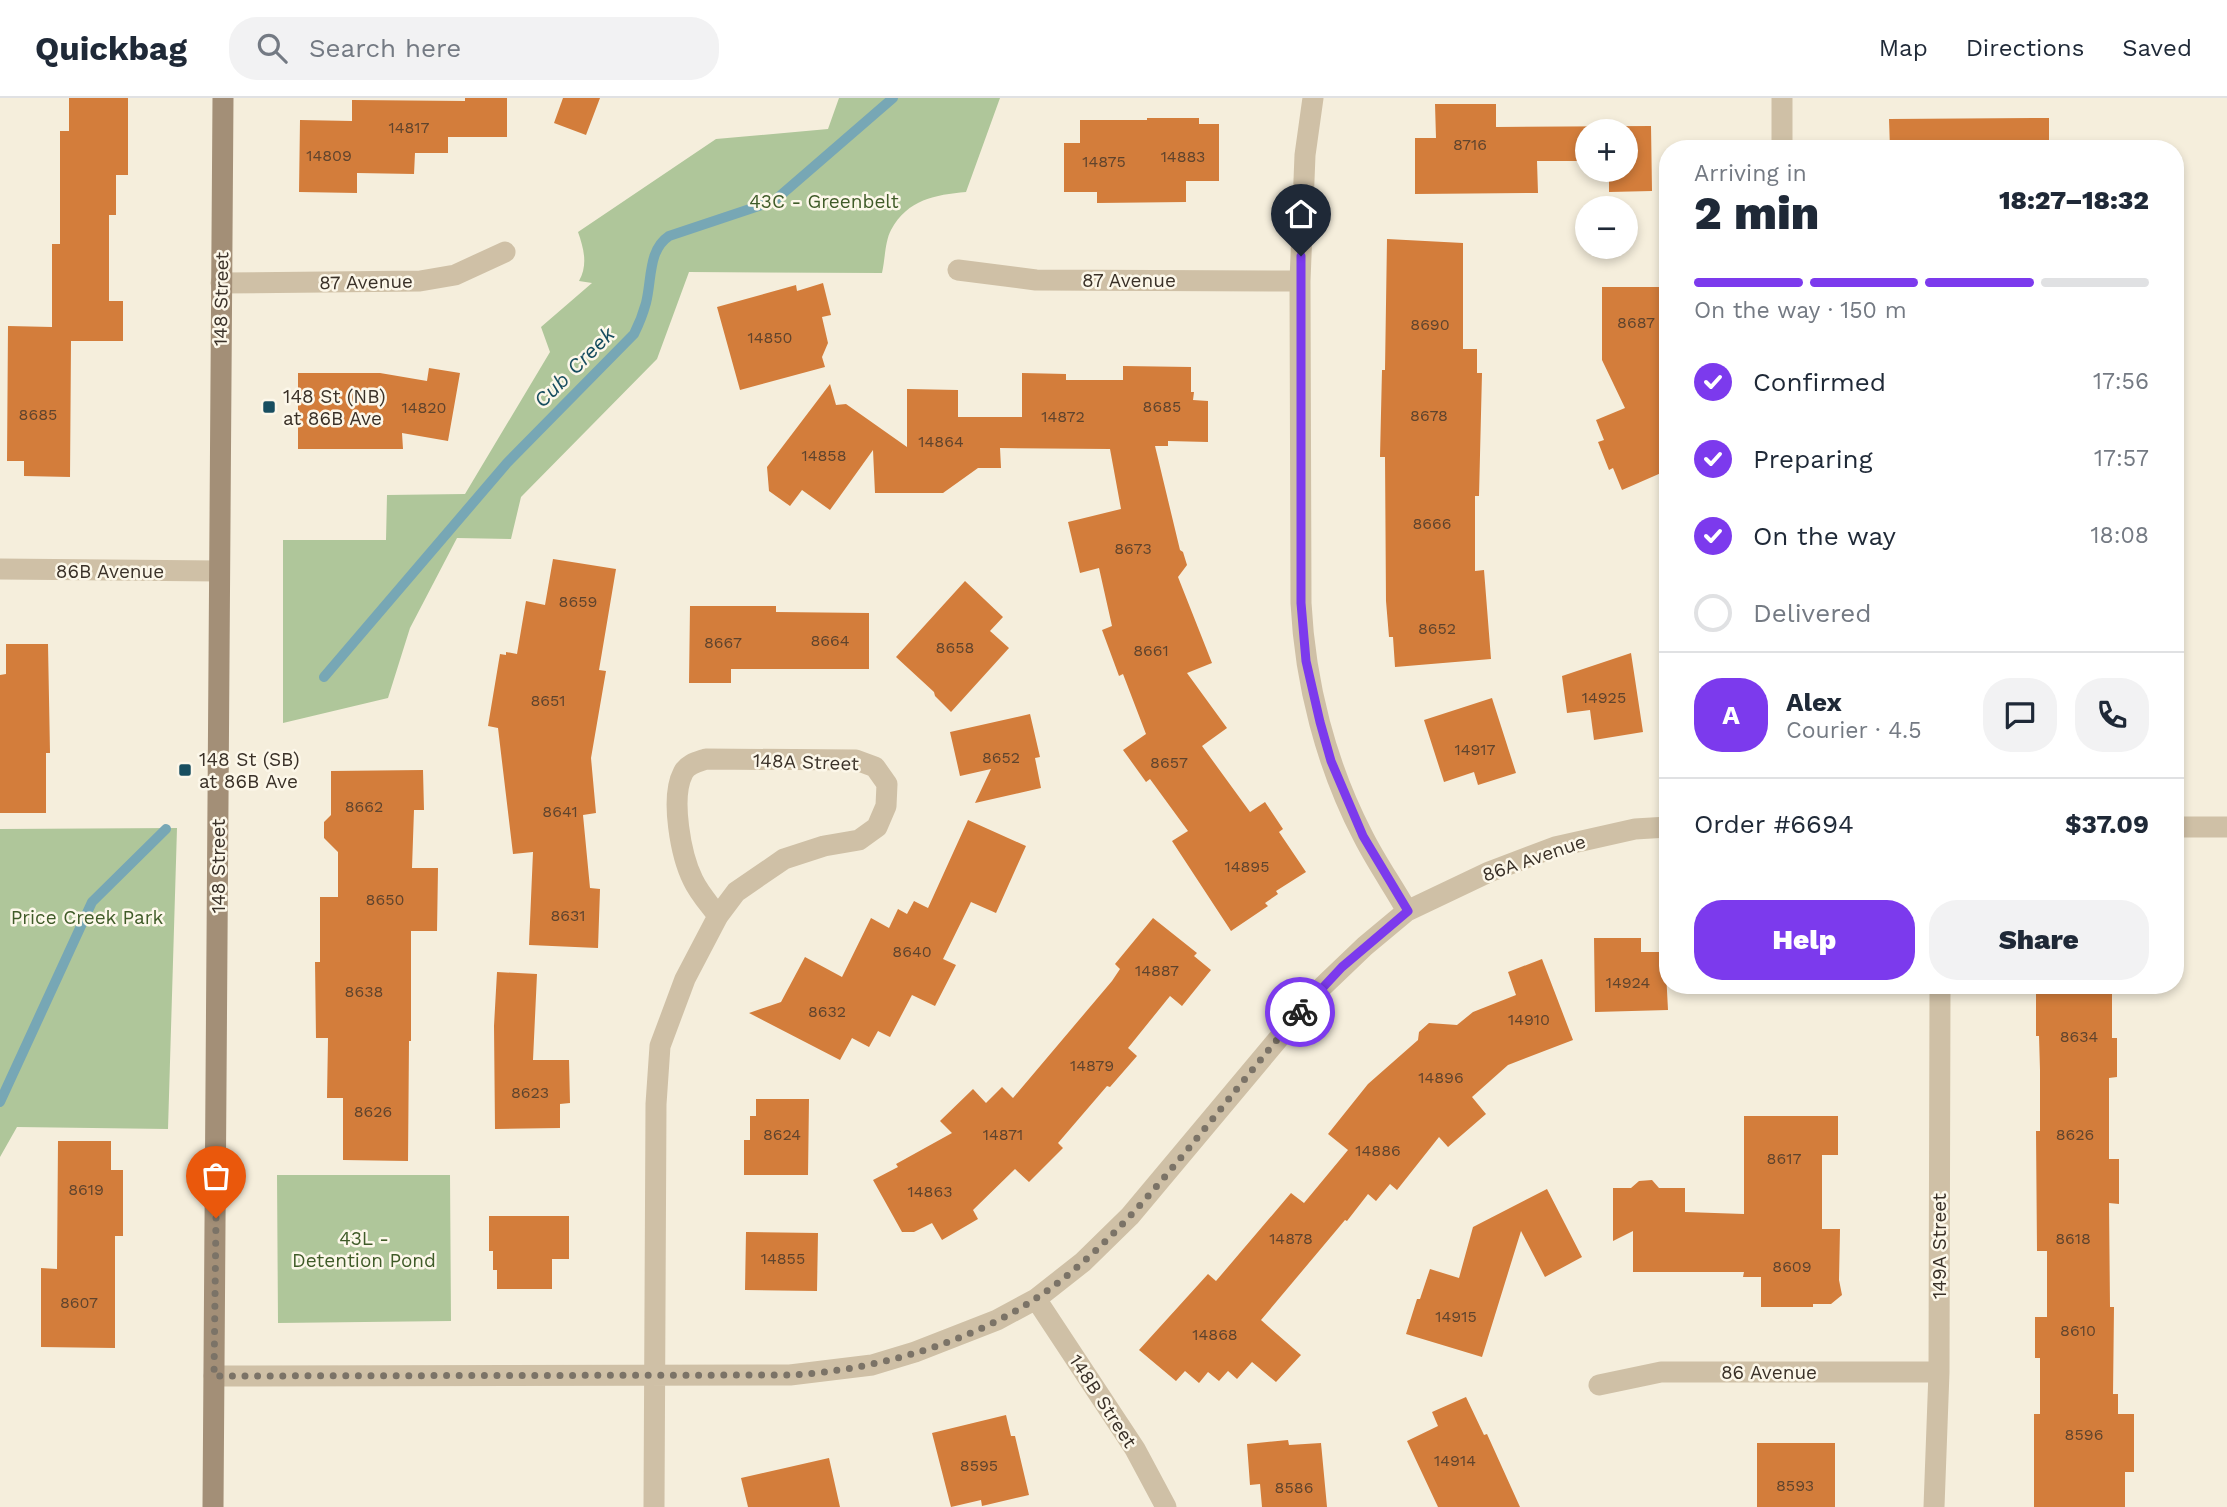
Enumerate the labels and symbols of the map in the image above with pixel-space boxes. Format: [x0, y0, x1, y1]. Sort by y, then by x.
house number: 14817 [388, 118, 430, 137]
house number: 8716 [1453, 135, 1487, 154]
house number: 14809 [306, 146, 352, 165]
house number: 14883 [1161, 147, 1205, 166]
house number: 14875 [1082, 152, 1126, 171]
pin [1271, 184, 1331, 256]
park label: 43C - Greenbelt [749, 190, 899, 213]
street label: 148 Street [209, 252, 233, 346]
street label: 87 Avenue [1082, 269, 1176, 292]
street label: 87 Avenue [319, 270, 413, 294]
house number: 8687 [1617, 313, 1655, 332]
house number: 8690 [1410, 315, 1450, 334]
water label: Cub Creek [528, 321, 620, 413]
house number: 14850 [747, 328, 793, 347]
place label: 148 St (NB) at 86B Ave [283, 385, 386, 430]
house number: 8685 [1143, 397, 1181, 416]
house number: 14820 [401, 398, 447, 417]
marker: 148 St (NB) at 86B Ave [261, 399, 277, 415]
house number: 8685 [19, 405, 57, 424]
house number: 8678 [1410, 406, 1448, 425]
house number: 14872 [1041, 407, 1085, 426]
house number: 14864 [918, 432, 964, 451]
house number: 14858 [801, 446, 847, 465]
house number: 8666 [1412, 514, 1452, 533]
house number: 8673 [1114, 539, 1152, 558]
street label: 86B Avenue [56, 560, 164, 583]
house number: 8659 [559, 592, 597, 611]
house number: 8652 [1418, 619, 1456, 638]
house number: 8664 [810, 631, 850, 650]
house number: 8667 [704, 633, 742, 652]
house number: 8658 [936, 638, 974, 657]
house number: 8661 [1133, 641, 1169, 660]
house number: 14925 [1582, 688, 1626, 707]
house number: 8651 [530, 691, 566, 710]
house number: 14917 [1454, 740, 1496, 759]
place label: 148 St (SB) at 86B Ave [199, 748, 300, 793]
house number: 8652 [982, 748, 1020, 767]
street label: 148A Street [753, 749, 859, 775]
house number: 8657 [1150, 753, 1188, 772]
marker: 148 St (SB) at 86B Ave [177, 762, 193, 778]
house number: 8662 [345, 797, 383, 816]
house number: 8641 [542, 802, 578, 821]
street label: 148 Street [207, 819, 230, 913]
street label: 86A Avenue [1479, 830, 1589, 886]
house number: 14895 [1224, 857, 1270, 876]
house number: 8650 [366, 890, 404, 909]
park label: Price Creek Park [11, 906, 164, 929]
house number: 8631 [550, 906, 586, 925]
house number: 8640 [892, 942, 932, 961]
house number: 14887 [1135, 961, 1179, 980]
house number: 14924 [1606, 973, 1650, 992]
courier [1265, 977, 1335, 1047]
house number: 8638 [345, 982, 383, 1001]
house number: 8632 [808, 1002, 846, 1021]
house number: 14910 [1508, 1010, 1550, 1029]
house number: 8634 [2060, 1027, 2099, 1046]
house number: 14879 [1070, 1056, 1114, 1075]
house number: 14896 [1418, 1068, 1464, 1087]
house number: 8623 [511, 1083, 549, 1102]
house number: 8626 [354, 1102, 392, 1121]
house number: 8624 [763, 1125, 801, 1144]
house number: 14871 [983, 1125, 1023, 1144]
house number: 8626 [2056, 1125, 2094, 1144]
house number: 14886 [1355, 1141, 1401, 1160]
pin [186, 1146, 246, 1218]
house number: 8617 [1767, 1149, 1801, 1168]
house number: 8619 [68, 1180, 104, 1199]
house number: 14863 [908, 1182, 952, 1201]
street label: 149A Street [1928, 1193, 1951, 1299]
park label: 43L - Detention Pond [292, 1227, 436, 1272]
house number: 14878 [1269, 1229, 1313, 1248]
house number: 8618 [2055, 1229, 2091, 1248]
house number: 14855 [761, 1249, 805, 1268]
house number: 8609 [1772, 1257, 1812, 1276]
house number: 8607 [60, 1293, 98, 1312]
house number: 14915 [1435, 1307, 1477, 1326]
house number: 8610 [2060, 1321, 2096, 1340]
house number: 14868 [1192, 1325, 1238, 1344]
street label: 148B Street [1064, 1350, 1142, 1452]
street label: 86 Avenue [1721, 1361, 1817, 1384]
house number: 8596 [2065, 1425, 2103, 1444]
house number: 14914 [1434, 1451, 1476, 1470]
house number: 8595 [960, 1456, 998, 1475]
house number: 8593 [1776, 1476, 1814, 1495]
house number: 8586 [1275, 1478, 1313, 1497]

